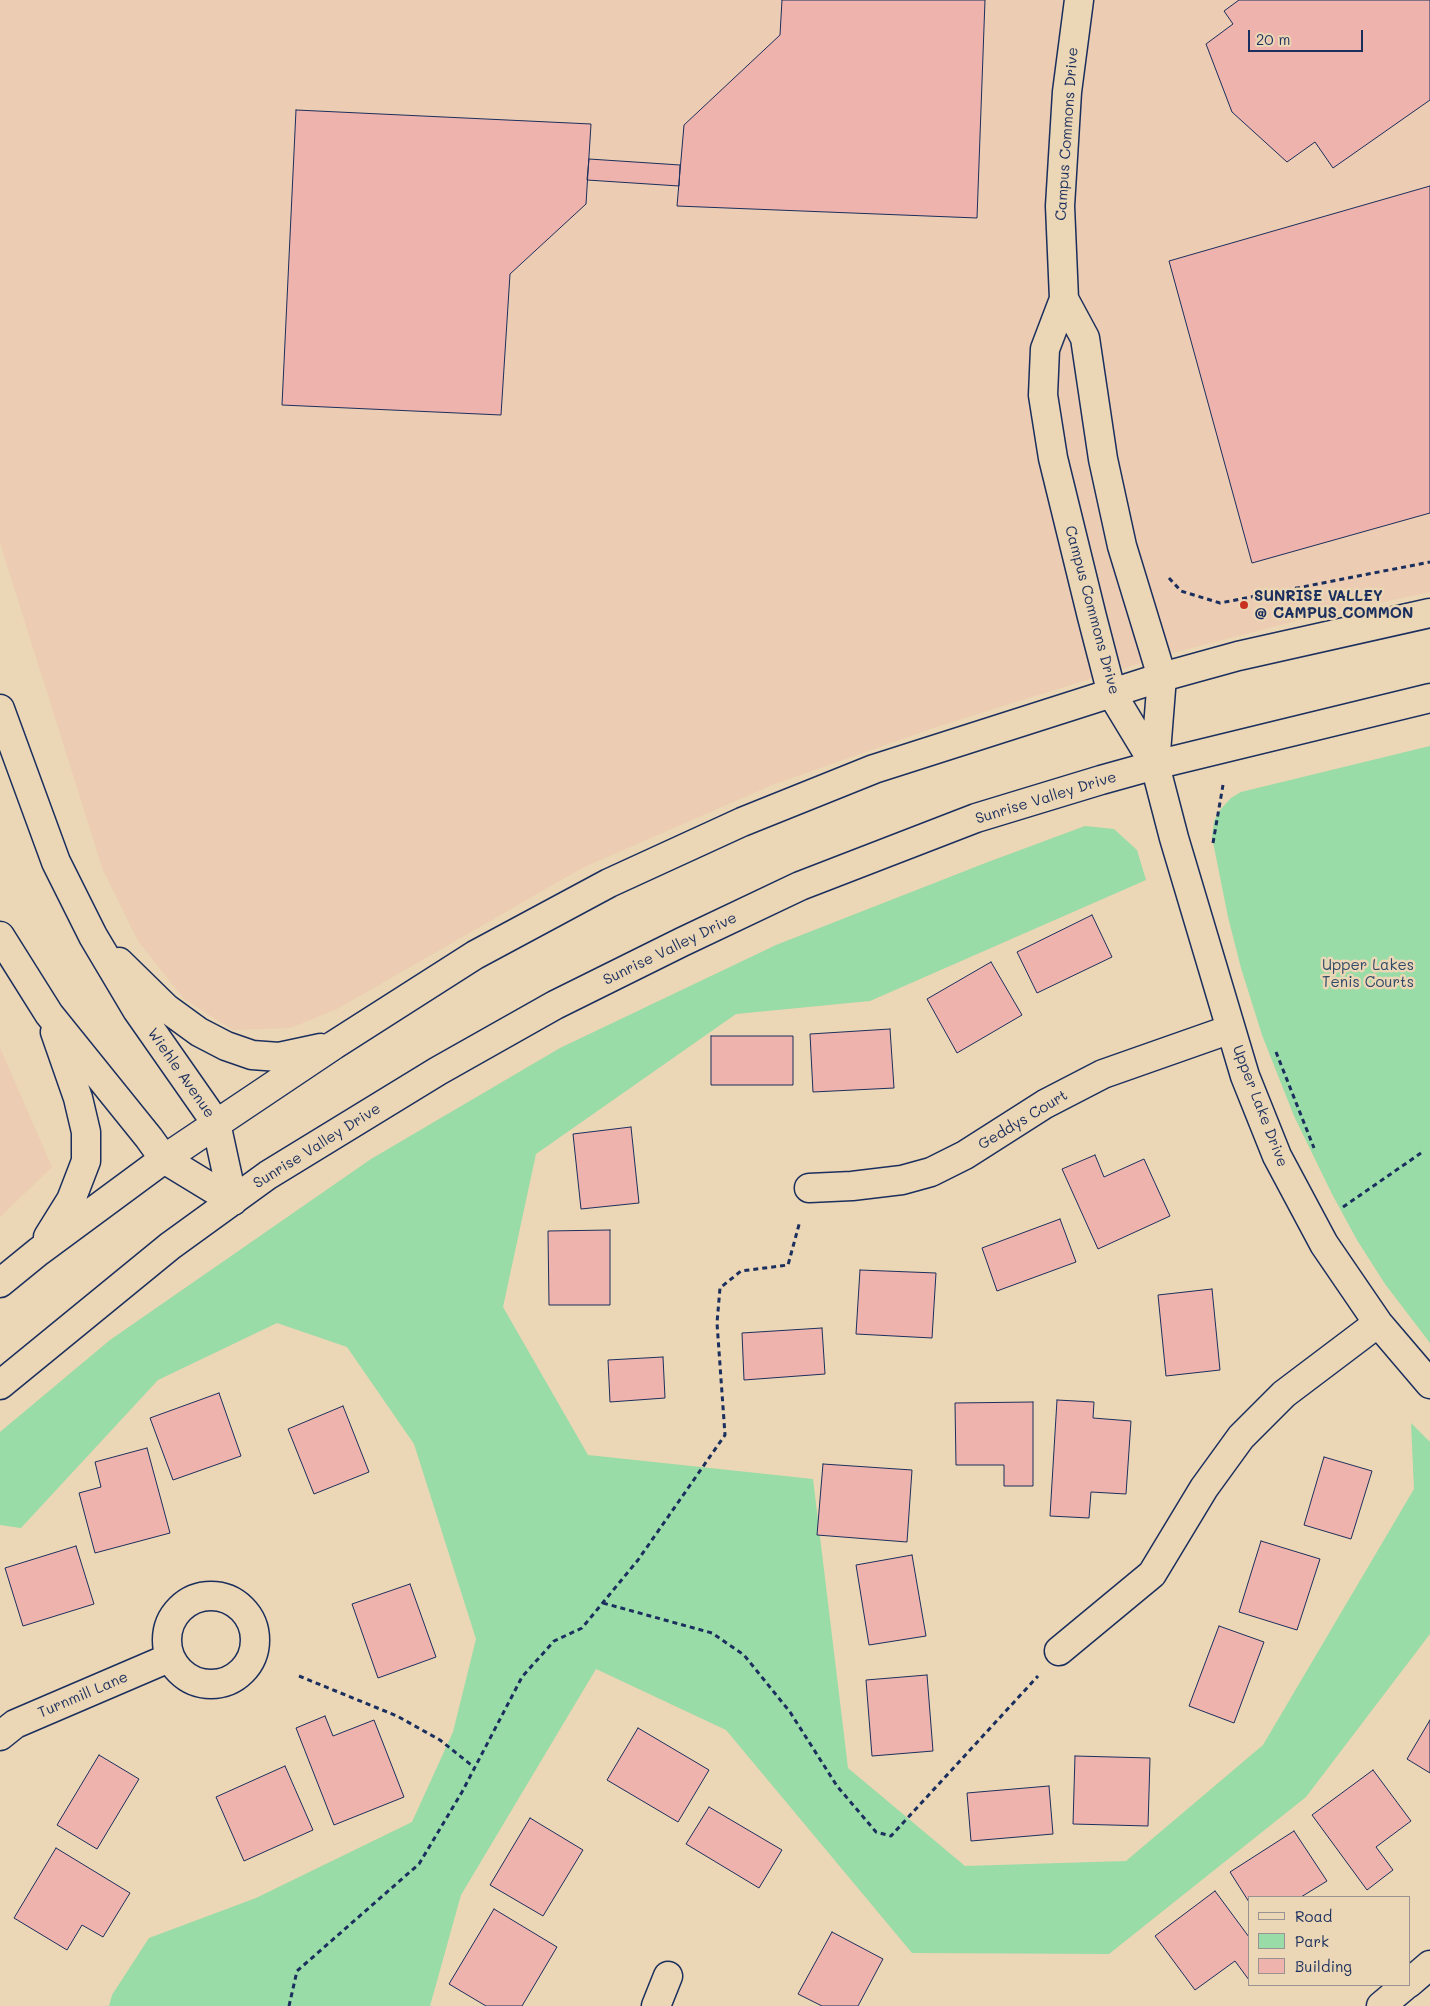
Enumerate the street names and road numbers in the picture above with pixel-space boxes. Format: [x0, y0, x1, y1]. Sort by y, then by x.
street label: Campus Commons Drive [1052, 47, 1082, 221]
street label: Campus Commons Drive [1061, 524, 1123, 696]
street label: Sunrise Valley Drive [973, 768, 1119, 828]
street label: Sunrise Valley Drive [600, 909, 740, 989]
street label: Wiehle Avenue [143, 1025, 219, 1121]
street label: Upper Lake Drive [1228, 1043, 1292, 1169]
street label: Geddys Court [975, 1086, 1071, 1154]
street label: Sunrise Valley Drive [250, 1100, 384, 1192]
street label: Turnmill Lane [35, 1668, 131, 1722]

